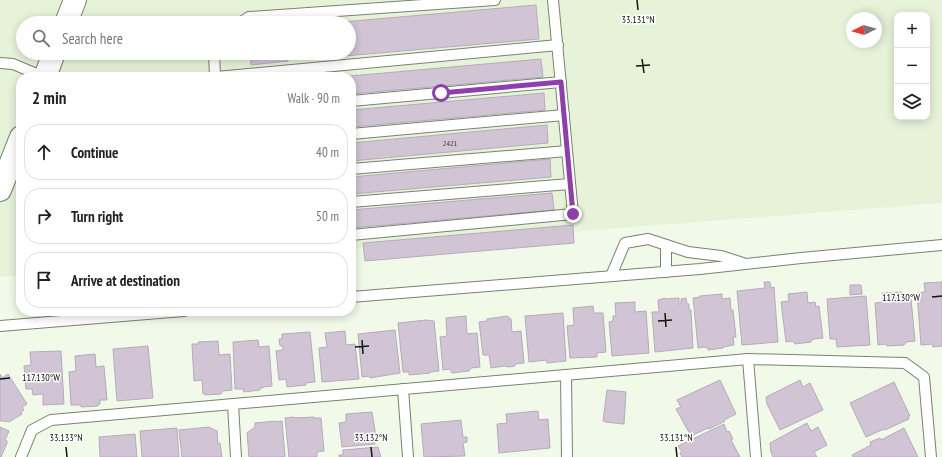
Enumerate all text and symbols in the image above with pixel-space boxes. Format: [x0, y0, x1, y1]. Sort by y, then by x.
north arrow [846, 12, 882, 48]
map controls [894, 12, 930, 120]
button: + [894, 12, 930, 48]
text: 33.131°N [621, 13, 655, 26]
search box [16, 16, 356, 60]
icon: search [30, 27, 52, 49]
text: Search here [62, 29, 123, 48]
button: − [894, 48, 930, 84]
route start [432, 84, 450, 102]
button: layers [894, 84, 930, 120]
text: 2 min [32, 87, 66, 109]
text: Walk · 90 m [288, 90, 340, 107]
house number: 2421 [443, 138, 458, 148]
icon: ahead [33, 141, 55, 163]
text: Continue [71, 143, 118, 162]
text: 40 m [316, 144, 339, 161]
icon: right [33, 205, 55, 227]
route end [564, 205, 582, 223]
text: Turn right [71, 207, 123, 226]
text: 50 m [316, 208, 339, 225]
icon: arrive [33, 269, 55, 291]
text: Arrive at destination [71, 271, 180, 290]
text: 117.130°W [882, 291, 920, 304]
text: 117.130°W [22, 371, 60, 384]
text: 33.133°N [49, 431, 83, 444]
text: 33.132°N [354, 431, 388, 444]
text: 33.131°N [659, 431, 693, 444]

